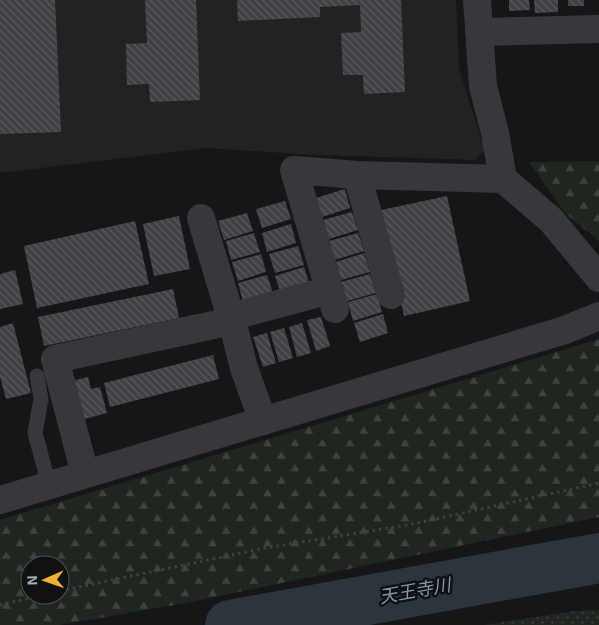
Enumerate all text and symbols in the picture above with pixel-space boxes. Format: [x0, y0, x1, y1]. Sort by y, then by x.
north arrow [20, 555, 70, 605]
water label: 天王寺川 [377, 573, 454, 607]
text: N [23, 575, 40, 586]

